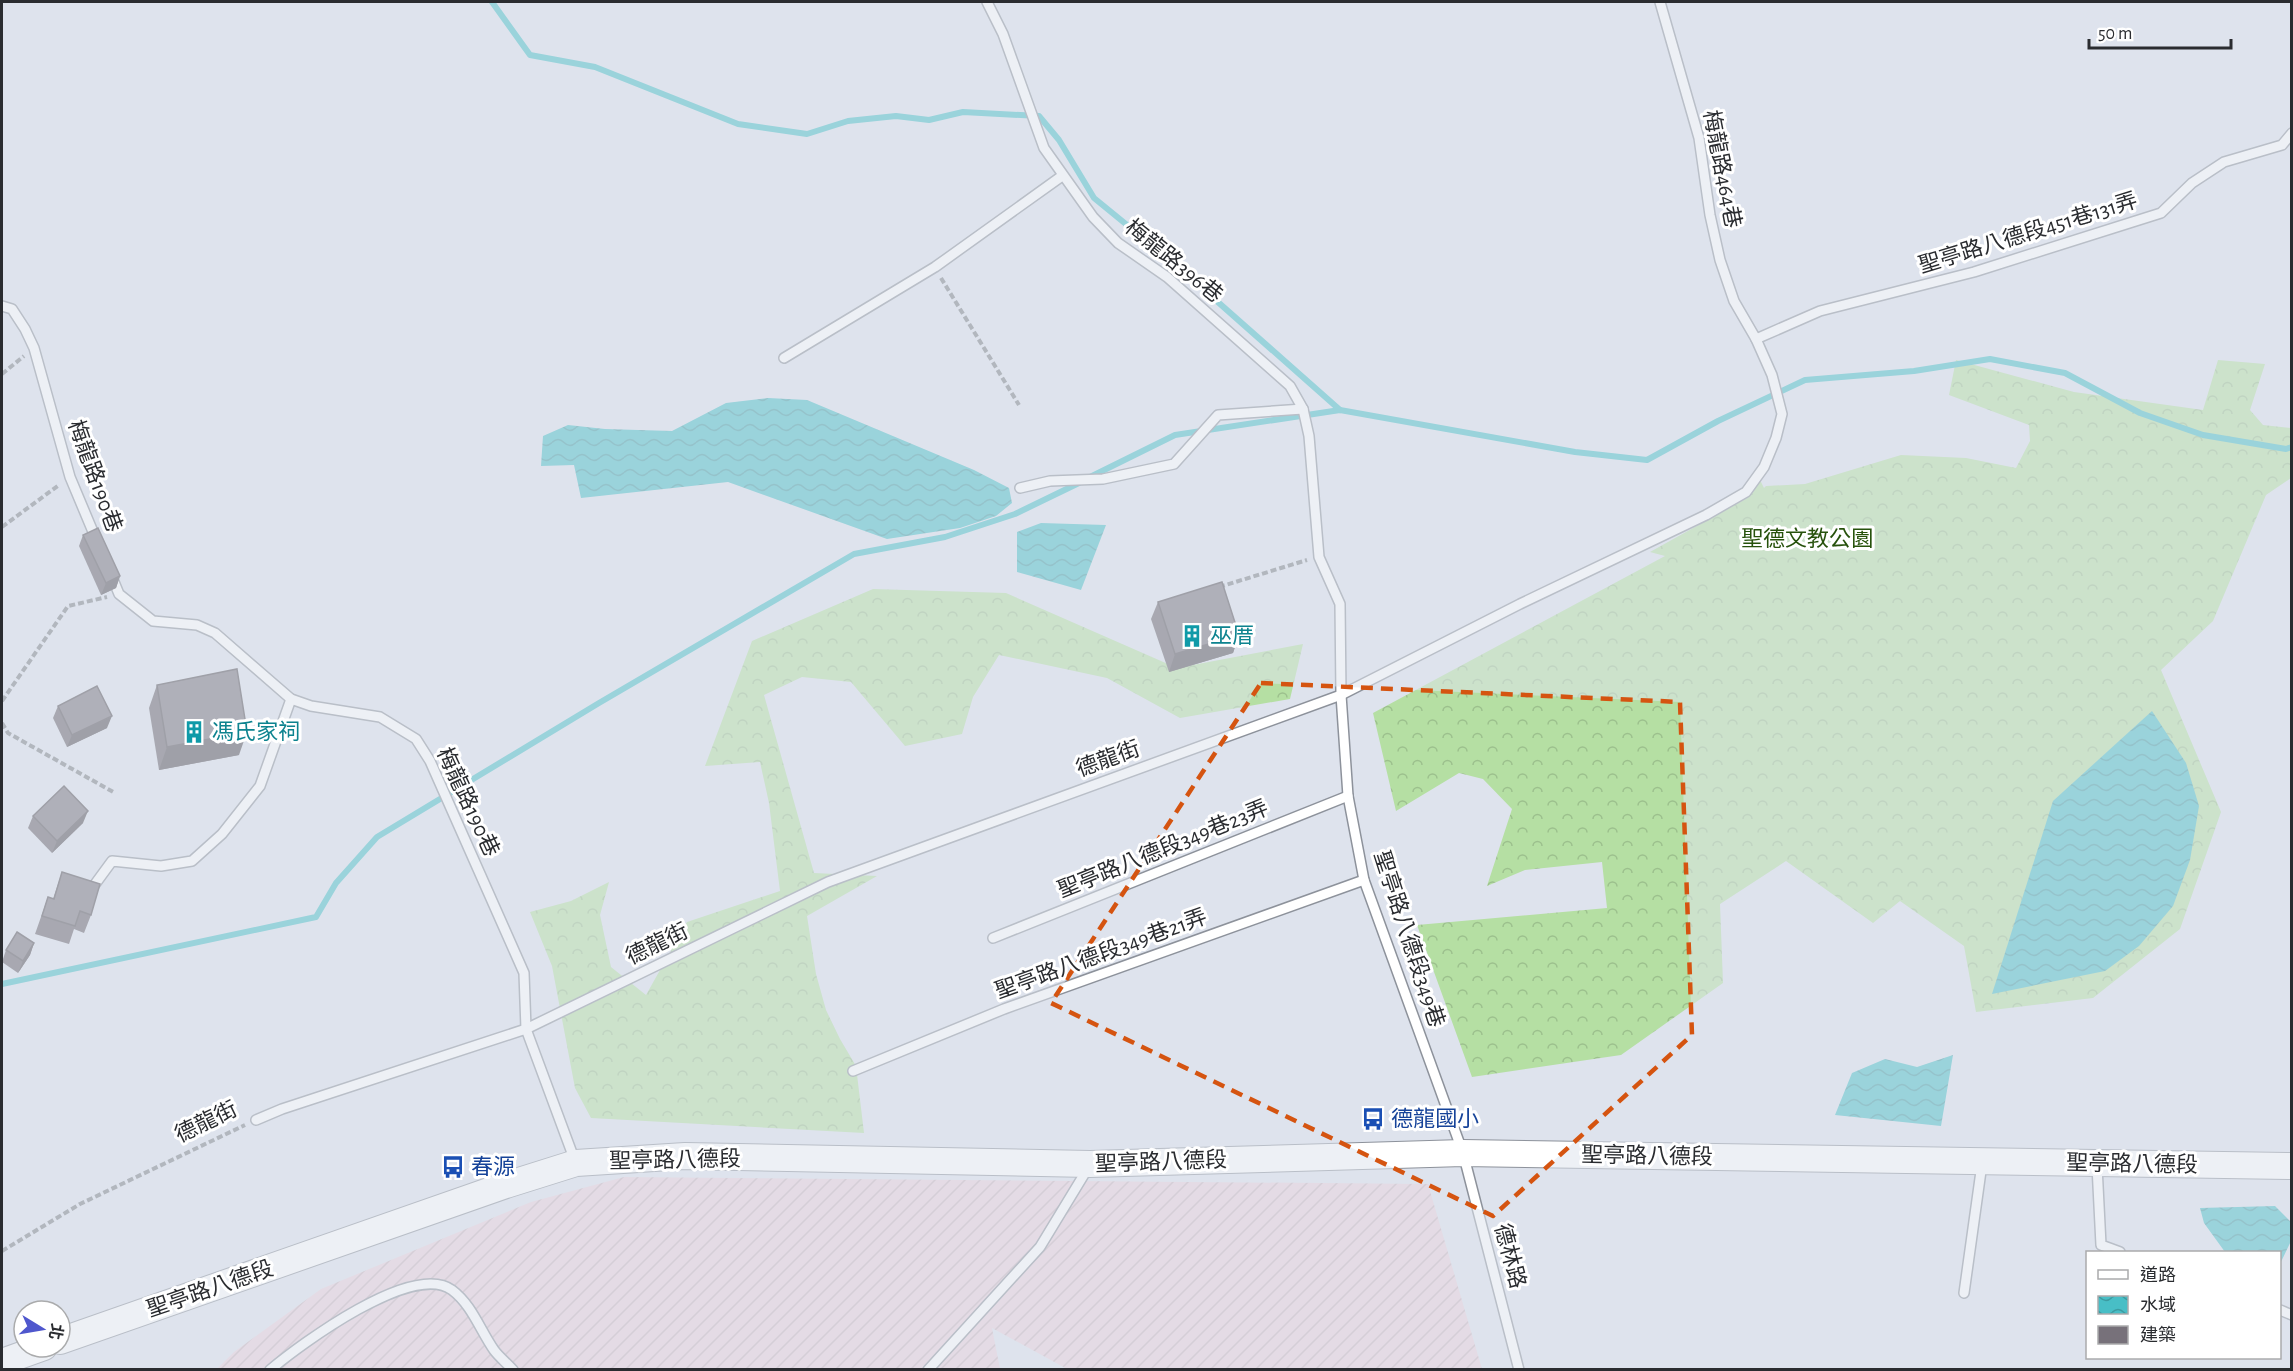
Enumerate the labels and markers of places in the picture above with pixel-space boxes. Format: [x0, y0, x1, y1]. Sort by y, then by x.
building icon: 巫厝 [1179, 623, 1205, 649]
place label: 巫厝 [1210, 625, 1254, 647]
building icon: 馮氏家祠 [181, 719, 207, 745]
place label: 馮氏家祠 [212, 720, 300, 743]
bus stop icon: 德龍國小 [1360, 1106, 1386, 1132]
place label: 德龍國小 [1391, 1107, 1479, 1130]
bus stop icon: 春源 [440, 1154, 466, 1180]
place label: 春源 [471, 1155, 515, 1178]

